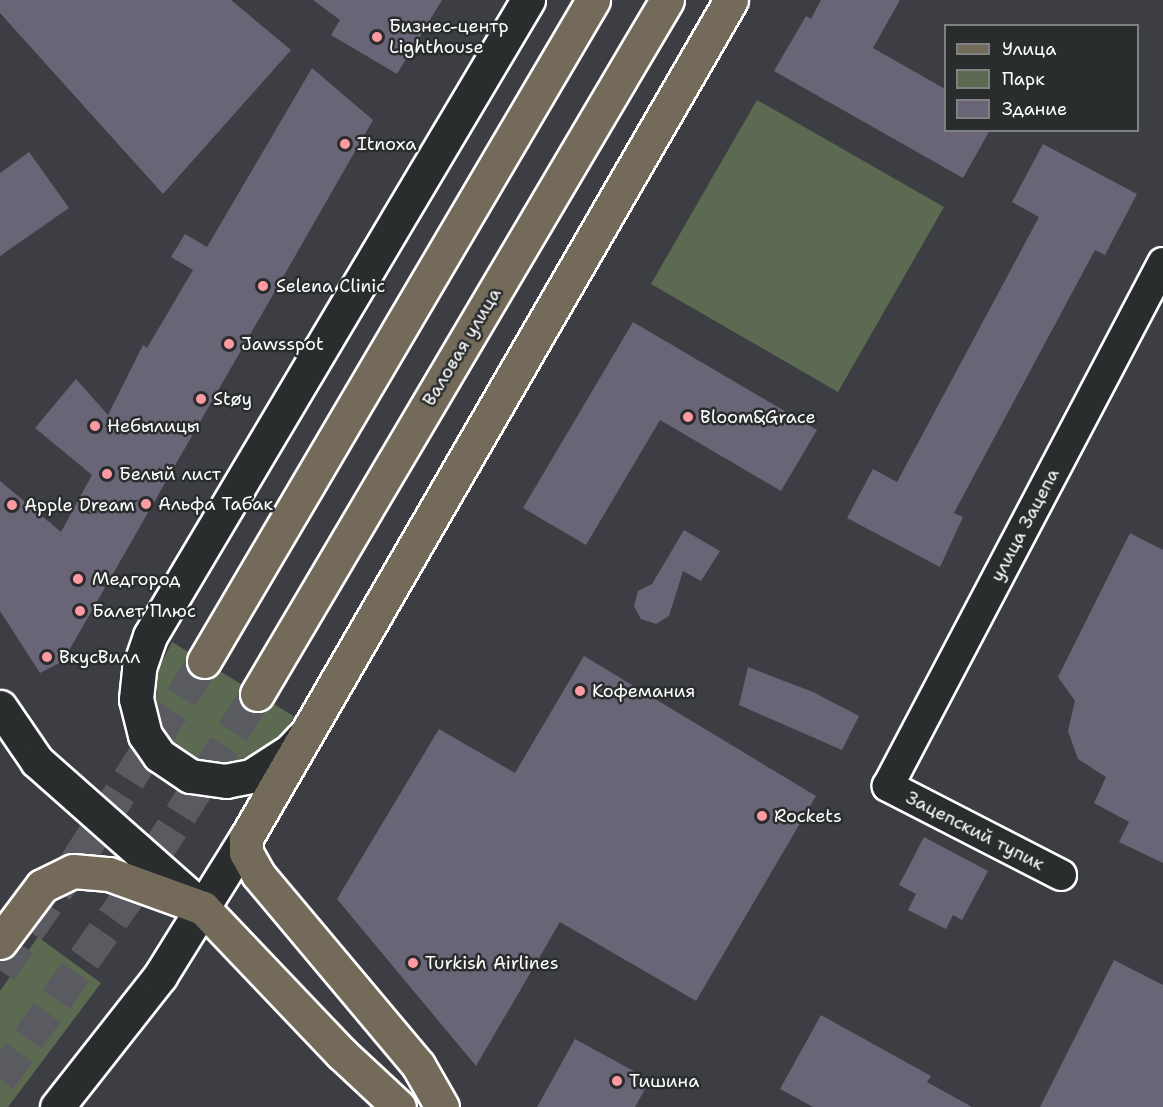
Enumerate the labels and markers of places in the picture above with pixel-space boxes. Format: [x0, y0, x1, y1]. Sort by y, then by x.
place label: Бизнес-центр Lighthouse [389, 16, 509, 58]
marker: Бизнес-центр Lighthouse [370, 30, 384, 44]
place label: Itnoxa [357, 133, 416, 155]
marker: Itnoxa [338, 137, 352, 151]
place label: Selena Clinic [276, 275, 385, 297]
marker: Selena Clinic [254, 277, 272, 295]
place label: Jawsspot [241, 333, 324, 355]
marker: Jawsspot [222, 337, 236, 351]
place label: Støy [213, 388, 252, 410]
marker: Støy [194, 392, 208, 406]
place label: Bloom&Grace [700, 406, 816, 428]
marker: Bloom&Grace [681, 410, 695, 424]
place label: Небылицы [107, 415, 200, 437]
marker: Небылицы [88, 419, 102, 433]
place label: Белый лист [119, 463, 221, 485]
marker: Белый лист [100, 467, 114, 481]
place label: Альфа Табак [158, 493, 273, 515]
place label: Apple Dream [24, 494, 135, 516]
marker: Альфа Табак [139, 497, 153, 511]
marker: Apple Dream [5, 498, 19, 512]
place label: Медгород [92, 568, 180, 590]
marker: Медгород [69, 570, 87, 588]
place label: Балет Плюс [92, 600, 196, 622]
marker: Балет Плюс [73, 604, 87, 618]
place label: ВкусВилл [59, 646, 140, 668]
marker: ВкусВилл [40, 650, 54, 664]
place label: Кофемания [592, 680, 695, 702]
marker: Кофемания [573, 684, 587, 698]
place label: Rockets [774, 805, 842, 827]
marker: Rockets [755, 809, 769, 823]
place label: Turkish Airlines [425, 952, 559, 974]
marker: Turkish Airlines [406, 956, 420, 970]
place label: Тишина [629, 1070, 699, 1092]
marker: Тишина [610, 1074, 624, 1088]

